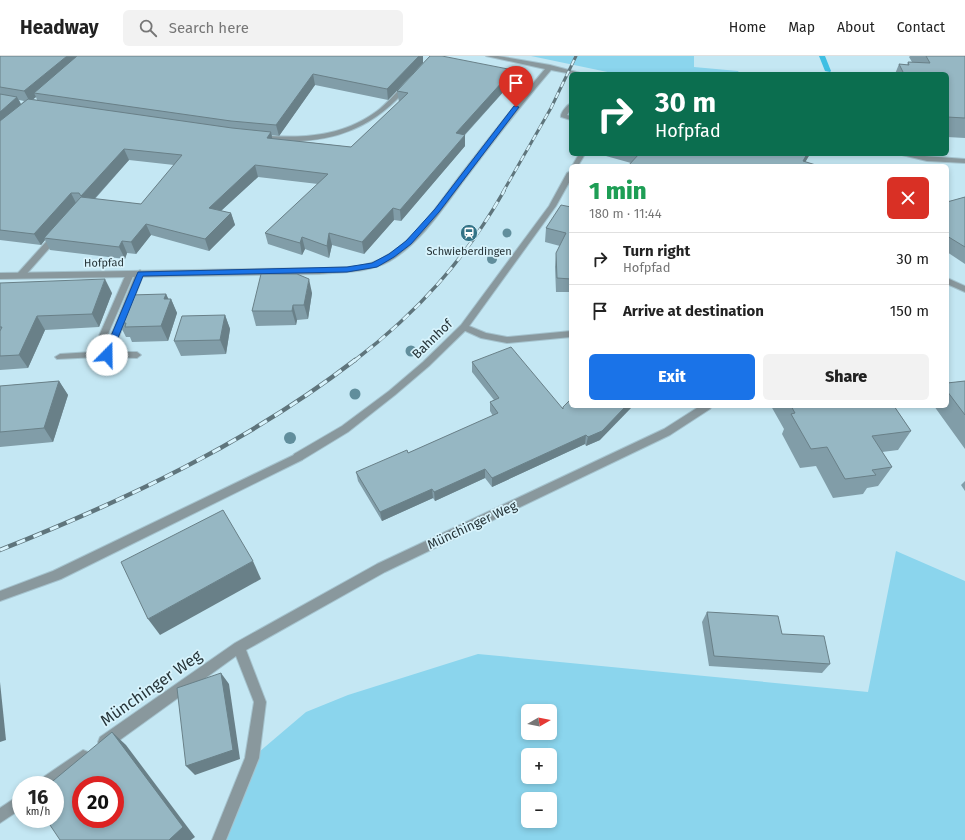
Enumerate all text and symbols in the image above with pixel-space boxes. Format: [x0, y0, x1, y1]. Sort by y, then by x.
search box [123, 10, 403, 46]
text: Headway [20, 16, 99, 39]
icon: search [137, 17, 159, 39]
text: Search here [169, 19, 249, 37]
text: Home [729, 19, 766, 36]
text: Map [788, 19, 815, 36]
text: About [837, 19, 875, 36]
text: Contact [897, 19, 945, 36]
pin [499, 66, 533, 107]
icon: arrive [505, 72, 527, 94]
text: 30 m [655, 86, 716, 119]
icon: right [589, 88, 641, 140]
text: Hofpfad [655, 120, 721, 142]
text: 1 min [589, 177, 647, 205]
button: close [887, 177, 929, 219]
text: 180 m · 11:44 [589, 206, 662, 221]
station icon: Schwieberdingen [459, 223, 479, 243]
text: Turn right [623, 242, 690, 260]
place label: Schwieberdingen [426, 245, 512, 258]
icon: right [589, 248, 611, 270]
text: 30 m [896, 250, 929, 268]
street label: Hofpfad [84, 256, 124, 270]
text: Hofpfad [623, 260, 670, 275]
icon: arrive [589, 300, 611, 322]
text: Arrive at destination [623, 302, 764, 320]
text: 150 m [890, 302, 929, 320]
street label: Bahnhof [409, 315, 456, 362]
position arrow [86, 334, 128, 376]
button: Exit [589, 354, 755, 400]
button: Share [763, 354, 929, 400]
street label: Münchinger Weg [425, 498, 519, 552]
street label: Münchinger Weg [97, 646, 206, 730]
north arrow [521, 704, 557, 740]
map controls [521, 704, 557, 828]
button: + [521, 748, 557, 784]
speed limit sign: 20 [72, 776, 124, 828]
text: 16 [28, 785, 48, 809]
button: − [521, 792, 557, 828]
text: km/h [26, 806, 50, 818]

